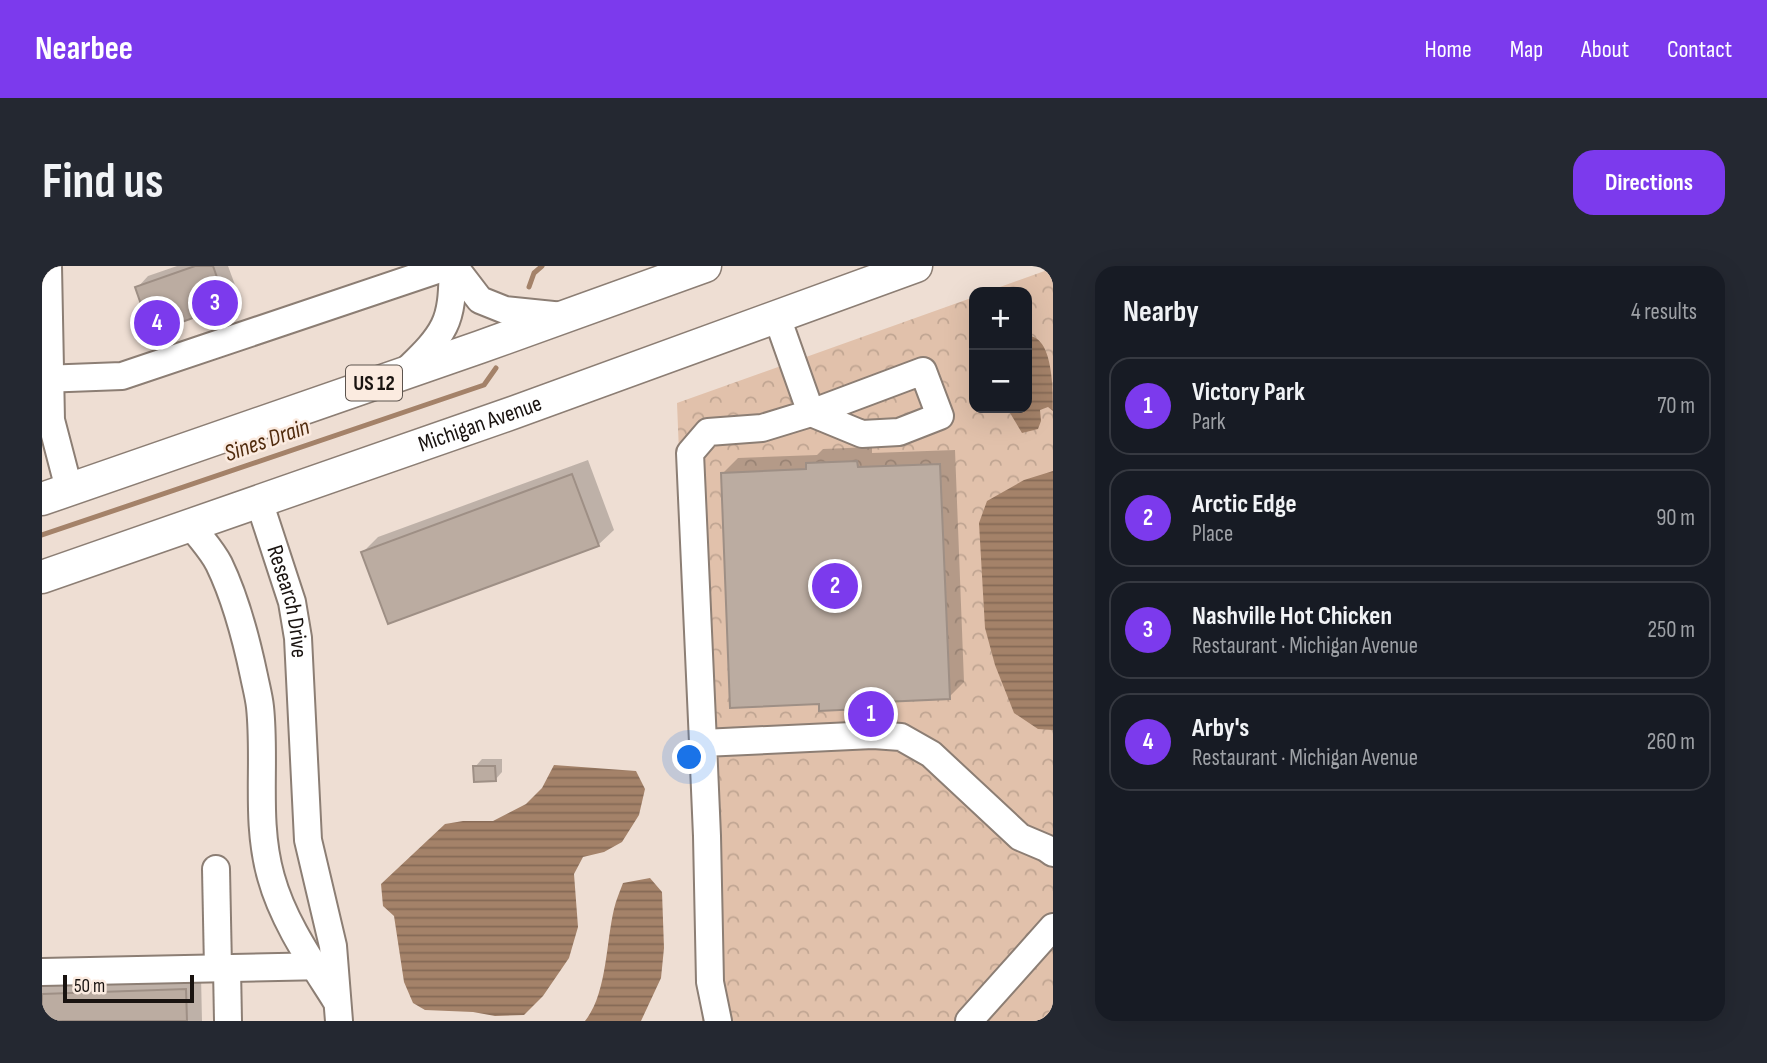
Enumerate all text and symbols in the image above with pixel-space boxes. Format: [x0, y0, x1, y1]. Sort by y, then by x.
text: Nearbee [35, 29, 133, 69]
text: Home [1424, 35, 1472, 64]
text: Map [1510, 35, 1543, 64]
text: About [1581, 35, 1629, 64]
text: Contact [1667, 35, 1732, 64]
button: Directions [1573, 150, 1725, 215]
text: Find us [42, 153, 164, 212]
pin: 3 [192, 277, 238, 329]
map controls [969, 287, 1032, 413]
button: + [969, 287, 1032, 350]
text: Nearby [1123, 294, 1199, 330]
pin: 4 [134, 297, 180, 349]
text: 4 results [1631, 298, 1697, 326]
button: − [969, 350, 1032, 413]
road number: US 12 [346, 366, 402, 400]
text: Victory Park [1192, 377, 1305, 408]
street label: Michigan Avenue [415, 389, 546, 459]
text: 1 [1143, 392, 1153, 420]
text: 70 m [1657, 392, 1695, 420]
text: Park [1192, 408, 1226, 436]
water label: Sines Drain [221, 412, 313, 468]
text: Arctic Edge [1192, 489, 1297, 520]
text: 2 [1143, 504, 1153, 532]
text: 90 m [1656, 504, 1695, 532]
text: Place [1192, 520, 1233, 548]
street label: Research Drive [260, 542, 313, 658]
pin: 2 [812, 560, 858, 612]
text: Nashville Hot Chicken [1192, 601, 1392, 632]
text: 3 [1143, 616, 1153, 644]
text: 250 m [1648, 616, 1695, 644]
text: Restaurant · Michigan Avenue [1192, 632, 1418, 660]
pin: 1 [848, 688, 894, 740]
text: Arby's [1192, 713, 1249, 744]
text: 4 [1143, 728, 1153, 756]
text: 260 m [1647, 728, 1695, 756]
your location [672, 740, 706, 774]
text: Restaurant · Michigan Avenue [1192, 744, 1418, 772]
scale bar [63, 972, 194, 1004]
text: 50 m [74, 975, 105, 998]

